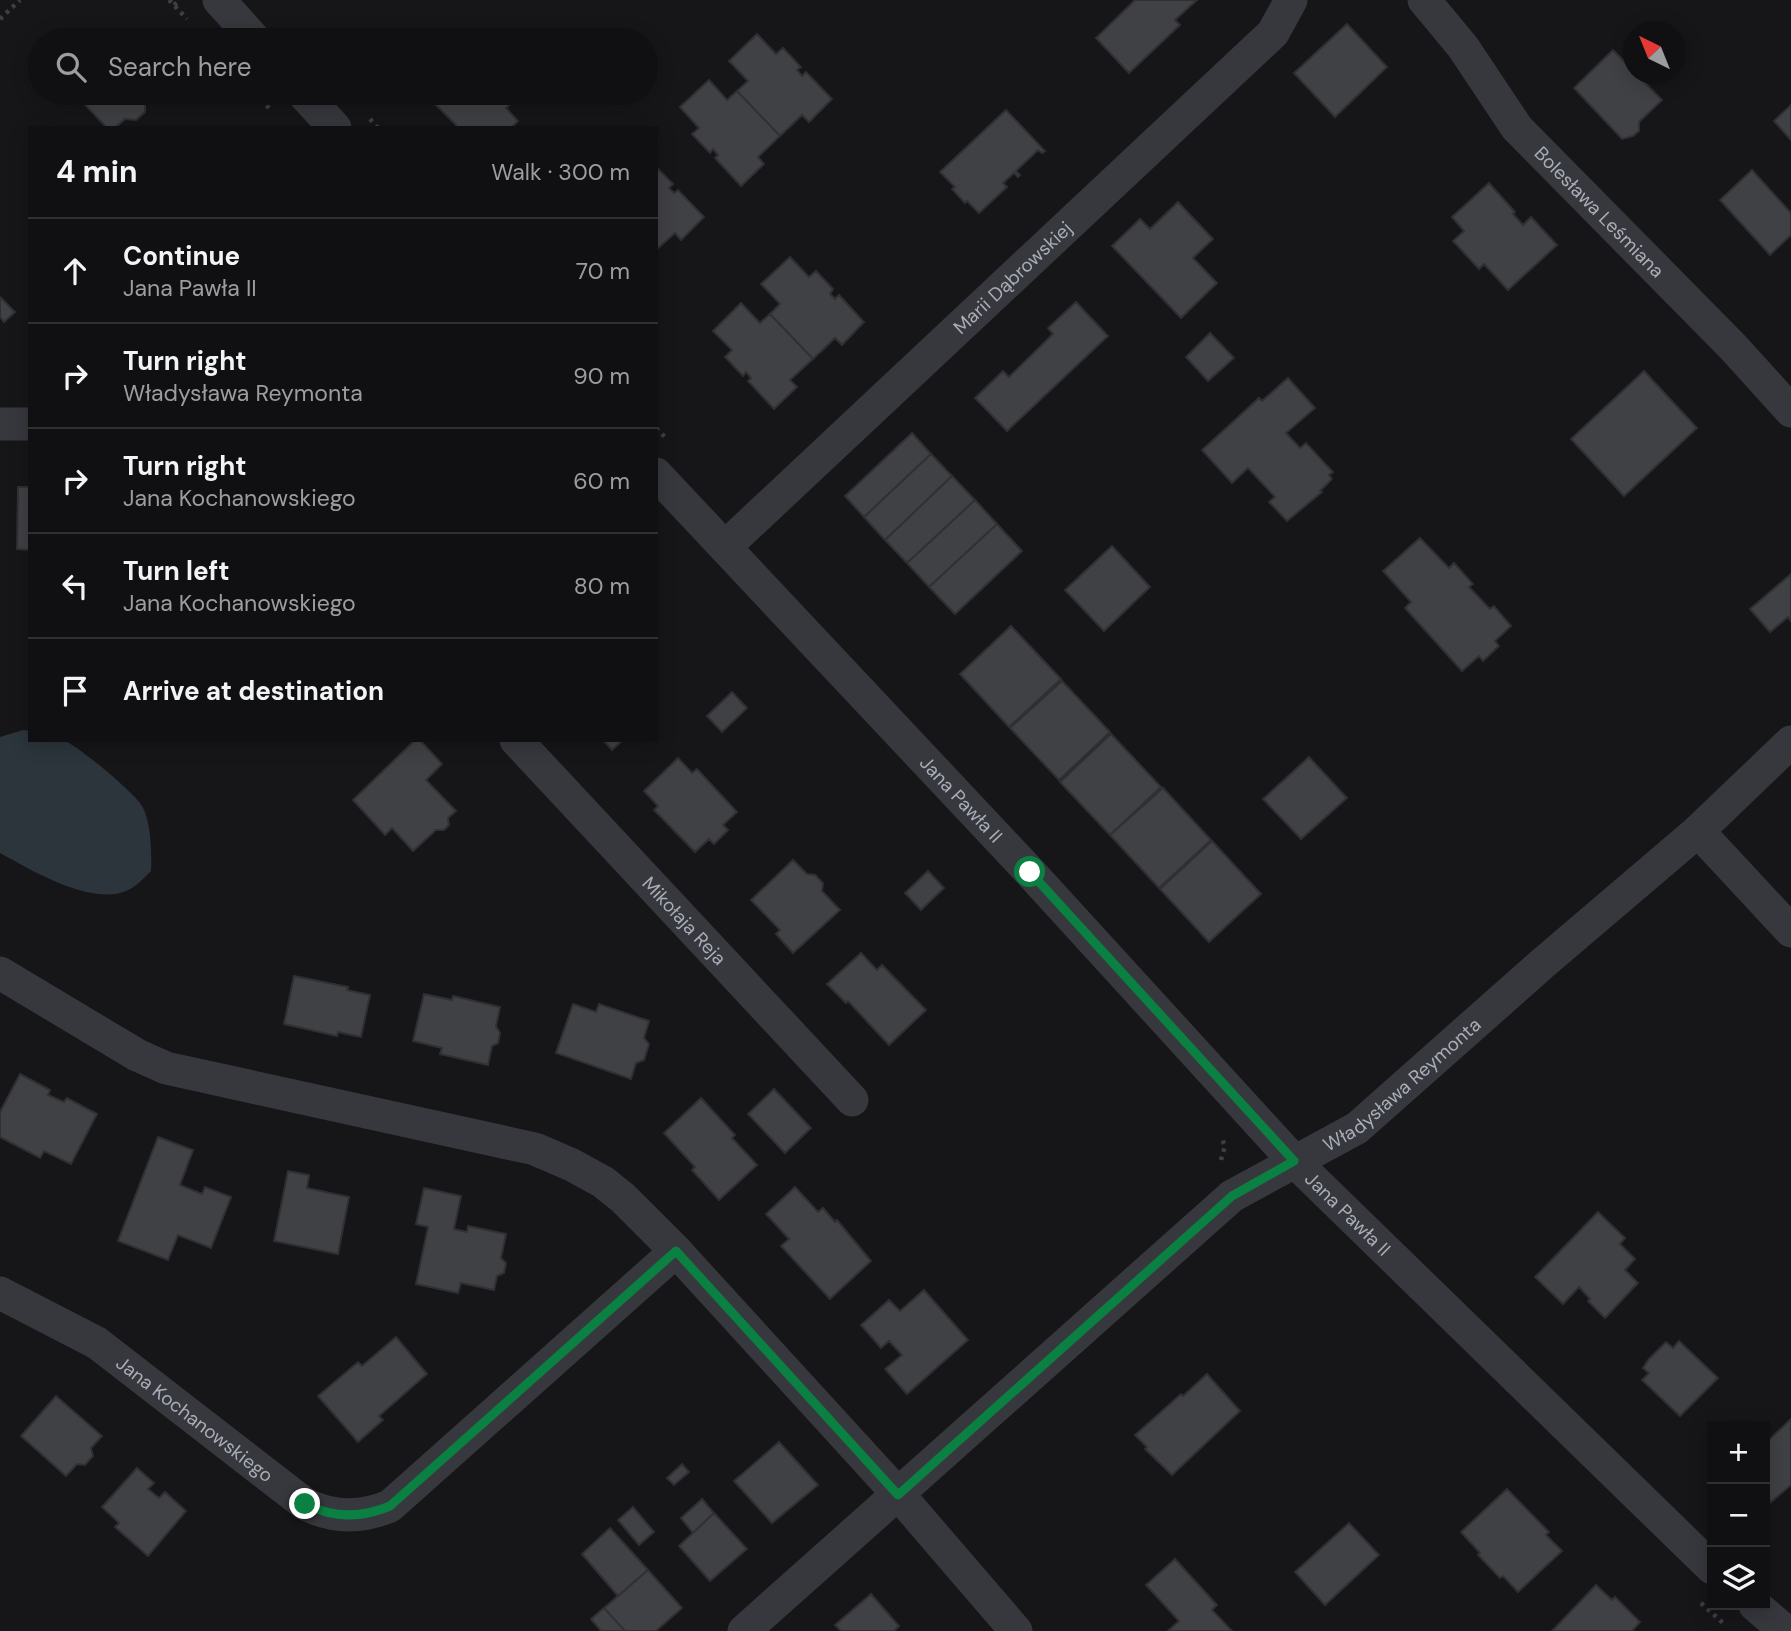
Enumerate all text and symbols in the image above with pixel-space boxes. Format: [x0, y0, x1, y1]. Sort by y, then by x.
north arrow [1623, 21, 1686, 84]
search box [28, 28, 658, 105]
icon: search [52, 48, 90, 86]
text: Search here [108, 50, 251, 84]
street label: Bolesława Leśmiana [1529, 141, 1670, 283]
text: 4 min [56, 152, 138, 191]
text: Walk · 300 m [491, 157, 630, 187]
street label: Marii Dąbrowskiej [948, 216, 1077, 340]
text: Continue [123, 239, 240, 273]
icon: ahead [56, 252, 94, 290]
text: 70 m [576, 256, 630, 286]
text: Jana Pawła II [123, 273, 257, 303]
text: Turn right [123, 344, 247, 378]
icon: right [56, 357, 94, 395]
text: 90 m [573, 361, 630, 391]
text: Władysława Reymonta [123, 378, 363, 408]
text: Turn right [123, 449, 247, 483]
icon: right [56, 462, 94, 500]
text: 60 m [573, 466, 630, 496]
text: Jana Kochanowskiego [123, 483, 356, 513]
text: Turn left [123, 554, 230, 588]
icon: left [56, 567, 94, 605]
text: 80 m [574, 571, 630, 601]
text: Jana Kochanowskiego [123, 588, 356, 618]
icon: arrive [56, 672, 94, 710]
text: Arrive at destination [123, 674, 384, 708]
street label: Jana Pawła II [914, 751, 1008, 848]
route start [1014, 856, 1045, 887]
street label: Mikołaja Reja [637, 871, 732, 971]
street label: Władysława Reymonta [1319, 1012, 1486, 1157]
street label: Jana Pawła II [1299, 1166, 1396, 1261]
street label: Jana Kochanowskiego [111, 1350, 278, 1488]
map controls [1707, 1421, 1770, 1610]
button: + [1707, 1421, 1770, 1484]
button: − [1707, 1484, 1770, 1547]
route end [289, 1488, 320, 1519]
button: layers [1707, 1547, 1770, 1610]

